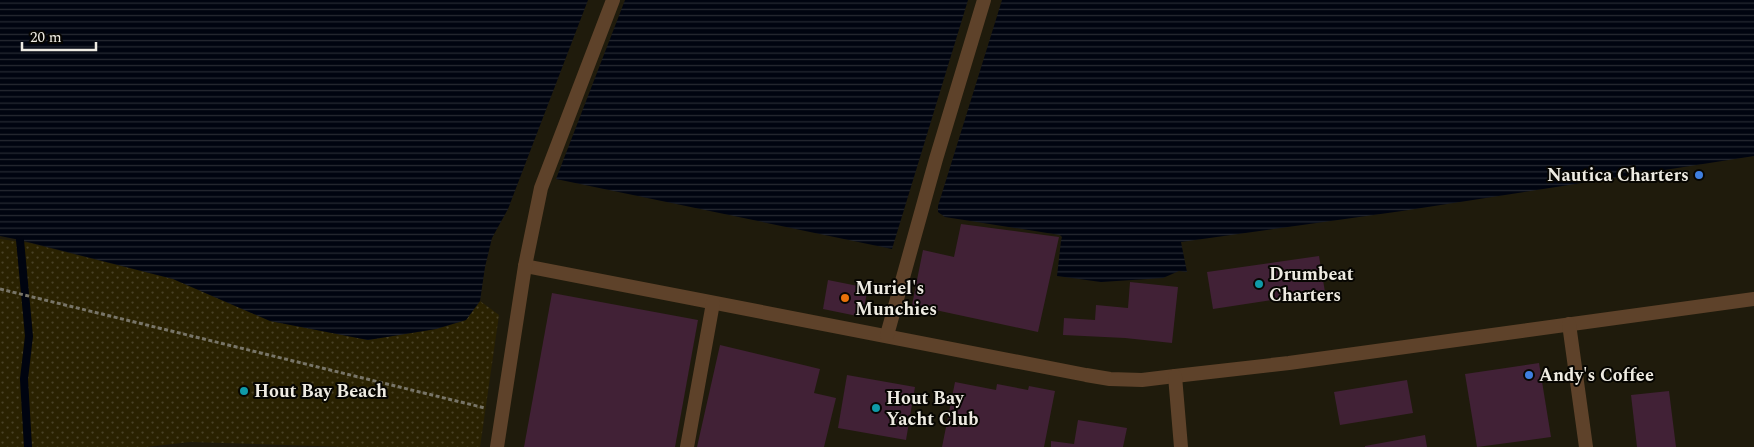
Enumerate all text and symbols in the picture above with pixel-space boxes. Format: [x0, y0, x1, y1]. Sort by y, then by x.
scale bar [22, 20, 96, 52]
text: 20 m [30, 26, 62, 49]
place label: Nautica Charters [1547, 162, 1689, 189]
marker: Nautica Charters [1693, 169, 1705, 181]
place label: Drumbeat Charters [1269, 261, 1354, 309]
place label: Muriel's Munchies [855, 275, 937, 323]
marker: Drumbeat Charters [1253, 278, 1265, 290]
marker: Muriel's Munchies [839, 292, 851, 304]
place label: Andy's Coffee [1539, 362, 1654, 389]
marker: Andy's Coffee [1523, 369, 1535, 381]
place label: Hout Bay Beach [254, 378, 387, 405]
marker: Hout Bay Beach [238, 385, 250, 397]
place label: Hout Bay Yacht Club [886, 385, 979, 433]
marker: Hout Bay Yacht Club [870, 402, 882, 414]

